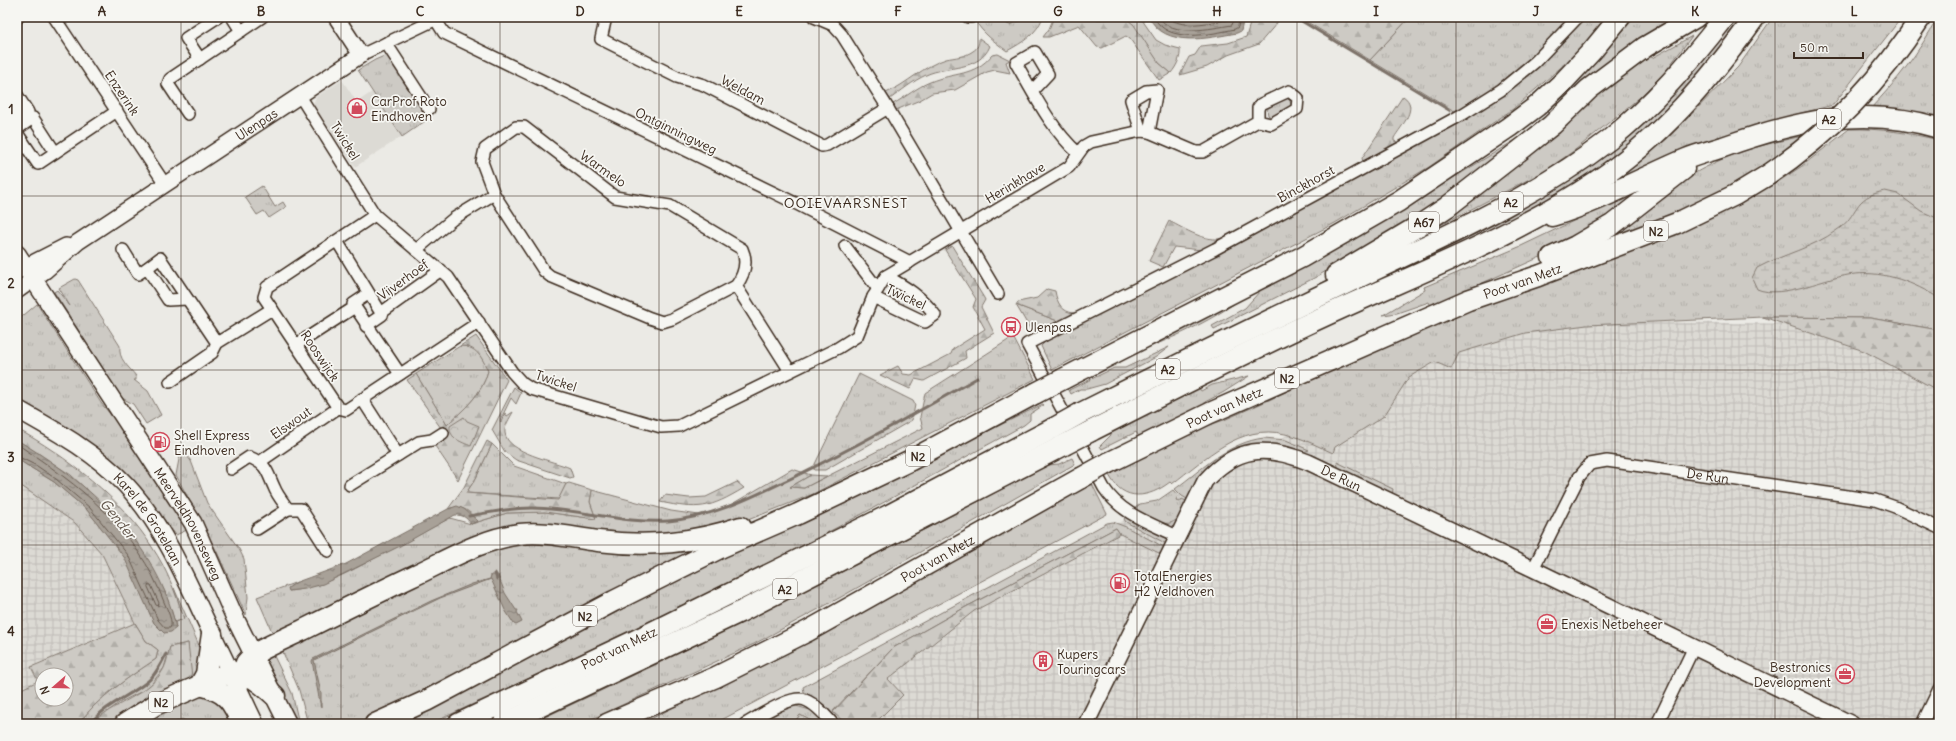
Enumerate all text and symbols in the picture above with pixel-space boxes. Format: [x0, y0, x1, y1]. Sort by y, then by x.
text: A [98, 3, 107, 20]
text: B [257, 3, 266, 20]
text: C [416, 3, 425, 20]
text: D [575, 3, 585, 20]
text: E [735, 3, 743, 20]
text: F [894, 3, 902, 20]
text: G [1053, 3, 1063, 20]
text: H [1212, 3, 1222, 20]
text: I [1373, 3, 1379, 20]
text: J [1533, 3, 1540, 20]
text: K [1691, 3, 1700, 20]
text: L [1850, 3, 1858, 20]
scale bar [1794, 34, 1863, 60]
text: 50 m [1800, 40, 1829, 55]
street label: Enzerink [101, 67, 143, 119]
street label: Weldam [718, 71, 768, 109]
place label: CarProf Roto Eindhoven [371, 93, 447, 125]
shop icon: CarProf Roto Eindhoven [346, 97, 368, 119]
text: 1 [8, 101, 14, 118]
street label: Ulenpas [232, 104, 281, 144]
street label: Ontginningweg [632, 104, 720, 158]
road number: A2 [1817, 109, 1841, 129]
street label: Twickel [327, 119, 363, 163]
street label: Warmelo [577, 147, 629, 191]
street label: Herinkhave [982, 158, 1048, 208]
street label: Binckhorst [1274, 161, 1338, 207]
road number: A2 [1499, 192, 1523, 212]
district label: OOIEVAARSNEST [784, 194, 908, 212]
road number: A67 [1409, 212, 1439, 232]
road number: N2 [1644, 221, 1668, 241]
street label: Vijverhoef [374, 255, 432, 304]
street label: Poot van Metz [1481, 259, 1564, 303]
text: 2 [7, 275, 15, 292]
street label: Twickel [883, 280, 929, 314]
bus stop icon: Ulenpas [1000, 316, 1022, 338]
place label: Ulenpas [1025, 319, 1072, 336]
street label: Rooswijck [297, 327, 343, 385]
road number: A2 [1156, 359, 1180, 379]
street label: Twickel [533, 366, 579, 396]
road number: N2 [1275, 368, 1299, 388]
street label: Poot van Metz [1183, 383, 1265, 432]
street label: Elswout [267, 402, 315, 443]
place label: Shell Express Eindhoven [174, 427, 250, 459]
fuel station icon: Shell Express Eindhoven [149, 431, 171, 453]
road number: N2 [906, 446, 930, 466]
text: 3 [7, 449, 15, 466]
street label: De Run [1318, 461, 1364, 495]
street label: Meerveldhovenseweg [150, 464, 226, 583]
street label: De Run [1685, 464, 1731, 487]
street label: Karel de Grotelaan [110, 469, 186, 568]
water label: Gender [96, 495, 141, 545]
street label: Poot van Metz [898, 531, 977, 586]
place label: TotalEnergies H2 Veldhoven [1134, 568, 1215, 600]
fuel station icon: TotalEnergies H2 Veldhoven [1109, 572, 1131, 594]
road number: A2 [773, 579, 797, 599]
road number: N2 [573, 606, 597, 626]
office icon: Enexis Netbeheer [1536, 613, 1558, 635]
place label: Enexis Netbeheer [1561, 616, 1663, 633]
text: 4 [7, 623, 15, 640]
street label: Poot van Metz [578, 623, 660, 673]
place label: Kupers Touringcars [1057, 646, 1126, 678]
building icon: Kupers Touringcars [1032, 650, 1054, 672]
place label: Bestronics Development [1754, 659, 1832, 691]
office icon: Bestronics Development [1834, 663, 1856, 685]
north arrow [34, 667, 74, 707]
text: N [37, 684, 52, 696]
road number: N2 [149, 692, 173, 712]

